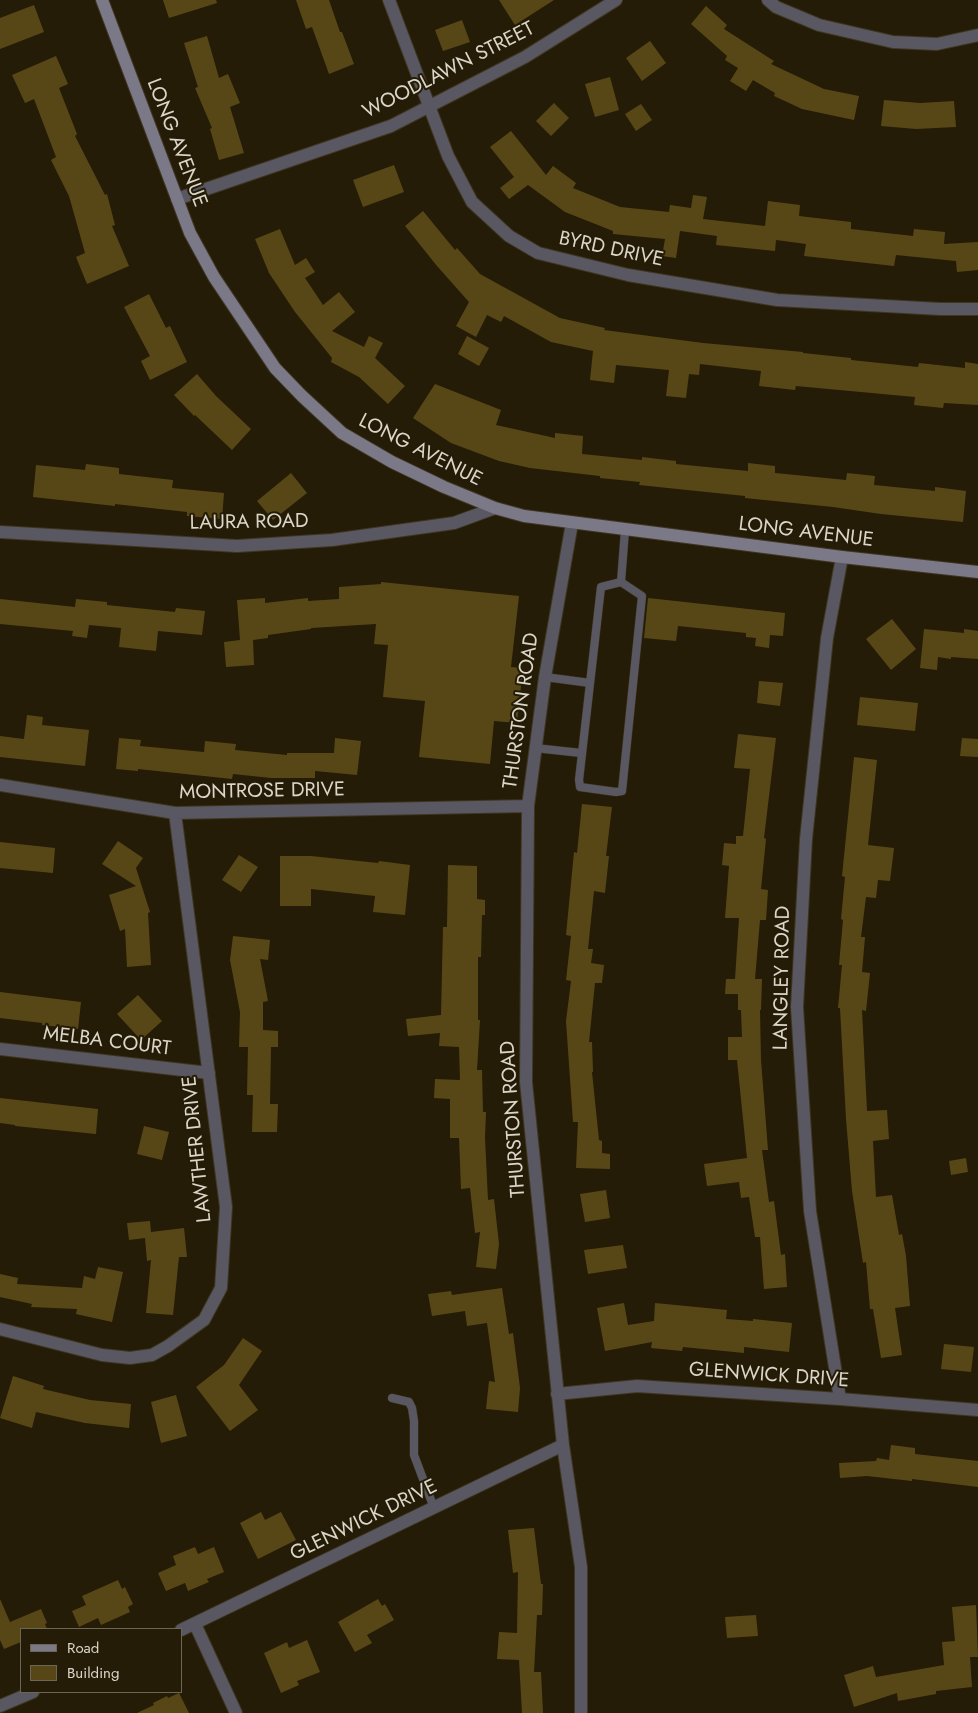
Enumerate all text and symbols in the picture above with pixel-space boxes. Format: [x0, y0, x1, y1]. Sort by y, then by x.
street label: WOODLAWN STREET [359, 17, 539, 125]
street label: LONG AVENUE [140, 75, 212, 211]
street label: BYRD DRIVE [556, 227, 666, 273]
street label: LONG AVENUE [354, 410, 486, 492]
street label: LAURA ROAD [189, 510, 309, 536]
street label: LONG AVENUE [737, 513, 875, 553]
street label: THURSTON ROAD [499, 632, 545, 790]
street label: MONTROSE DRIVE [179, 779, 345, 805]
street label: LANGLEY ROAD [770, 906, 796, 1050]
street label: MELBA COURT [42, 1022, 172, 1062]
street label: THURSTON ROAD [497, 1040, 531, 1198]
street label: LAWTHER DRIVE [178, 1075, 218, 1223]
street label: GLENWICK DRIVE [688, 1358, 850, 1394]
street label: GLENWICK DRIVE [287, 1475, 441, 1567]
legend [20, 1628, 182, 1693]
text: Road [67, 1637, 99, 1659]
text: Building [67, 1662, 119, 1684]

